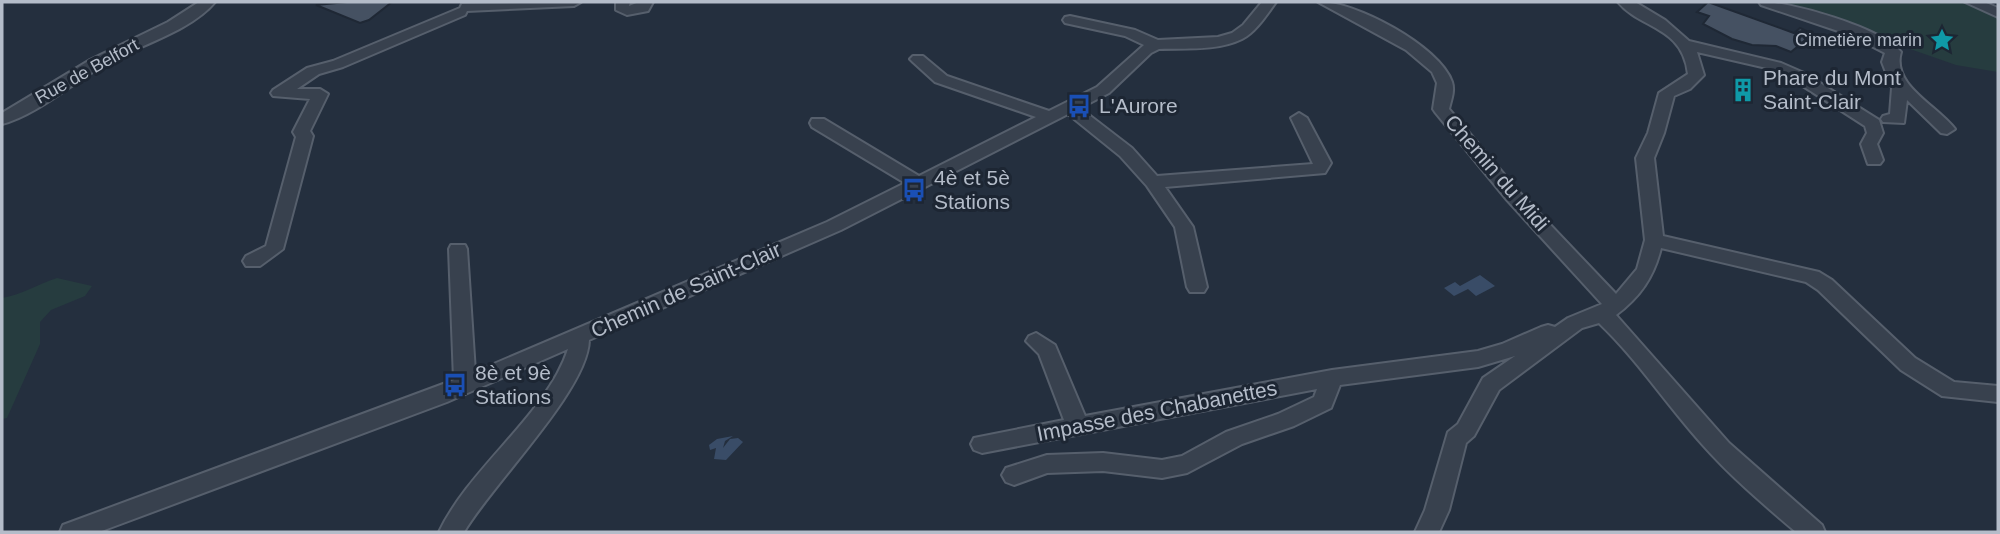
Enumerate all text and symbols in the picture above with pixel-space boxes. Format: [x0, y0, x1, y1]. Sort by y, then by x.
place icon: Cimetière marin [1928, 26, 1956, 54]
place label: Cimetière marin [1795, 30, 1922, 50]
street label: Rue de Belfort [32, 34, 142, 108]
place label: Phare du Mont Saint-Clair [1763, 66, 1901, 113]
building icon: Phare du Mont Saint-Clair [1729, 76, 1757, 104]
bus stop icon: L'Aurore [1065, 92, 1093, 120]
place label: L'Aurore [1099, 94, 1178, 117]
street label: Chemin du Midi [1441, 110, 1554, 235]
place label: 4è et 5è Stations [934, 166, 1010, 213]
bus stop icon: 4è et 5è Stations [900, 176, 928, 204]
street label: Chemin de Saint-Clair [587, 237, 784, 342]
place label: 8è et 9è Stations [475, 361, 551, 408]
bus stop icon: 8è et 9è Stations [441, 371, 469, 399]
street label: Impasse des Chabanettes [1035, 376, 1279, 445]

